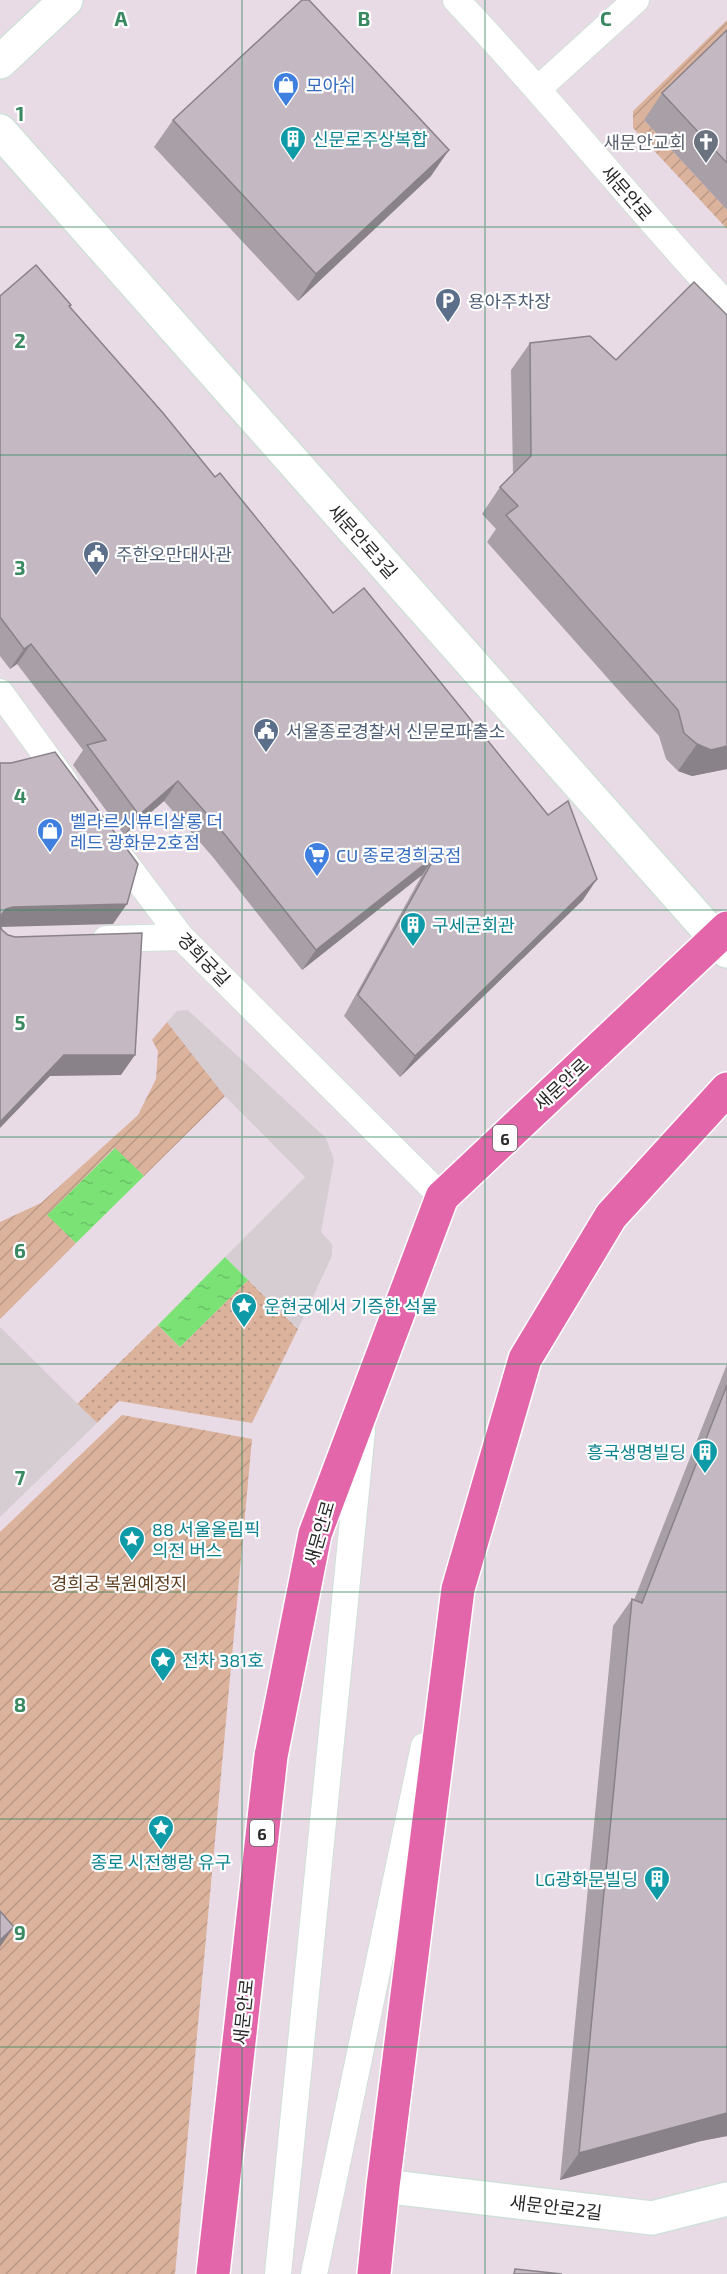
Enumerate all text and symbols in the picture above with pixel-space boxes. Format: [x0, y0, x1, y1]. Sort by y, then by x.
text: A [114, 6, 128, 30]
text: B [358, 6, 370, 30]
text: C [600, 6, 612, 30]
shop icon: 모아쉬 [271, 70, 301, 108]
place label: 모아쉬 [306, 74, 356, 96]
text: 1 [16, 101, 24, 125]
building icon: 신문로주상복합 [278, 124, 308, 162]
church icon: 새문안교회 [691, 127, 721, 165]
place label: 신문로주상복합 [312, 128, 428, 150]
place label: 새문안교회 [603, 131, 686, 153]
street label: 새문안로 [597, 161, 657, 225]
parking icon: 용아주차장 [433, 286, 463, 324]
place label: 용아주차장 [468, 290, 551, 312]
text: 2 [14, 328, 26, 352]
street label: 새문안로3길 [324, 499, 402, 583]
public building icon: 주한오만대사관 [81, 539, 111, 577]
place label: 주한오만대사관 [116, 543, 232, 565]
text: 3 [14, 555, 26, 579]
public building icon: 서울종로경찰서 신문로파출소 [251, 716, 281, 754]
place label: 서울종로경찰서 신문로파출소 [286, 720, 505, 742]
text: 4 [14, 783, 27, 807]
place label: 벨라르시뷰티살롱 더 레드 광화문2호점 [70, 810, 223, 853]
shop icon: 벨라르시뷰티살롱 더 레드 광화문2호점 [35, 816, 65, 854]
supermarket icon: CU 종로경희궁점 [302, 840, 332, 878]
place label: CU 종로경희궁점 [336, 844, 462, 866]
building icon: 구세군회관 [398, 910, 428, 948]
place label: 구세군회관 [432, 914, 515, 936]
street label: 경희궁길 [173, 928, 235, 990]
text: 5 [14, 1010, 26, 1034]
street label: 새문안로 [529, 1053, 593, 1115]
road number: 6 [493, 1125, 517, 1151]
text: 6 [14, 1238, 26, 1262]
place icon: 운현궁에서 기증한 석물 [229, 1291, 259, 1329]
place label: 운현궁에서 기증한 석물 [264, 1295, 438, 1317]
building icon: 흥국생명빌딩 [690, 1437, 720, 1475]
place label: 흥국생명빌딩 [587, 1441, 686, 1463]
text: 7 [15, 1465, 26, 1489]
street label: 새문안로 [299, 1498, 339, 1568]
place label: 88 서울올림픽 의전 버스 [152, 1518, 261, 1561]
place icon: 88 서울올림픽 의전 버스 [117, 1524, 147, 1562]
park label: 경희궁 복원예정지 [51, 1572, 187, 1594]
place icon: 전차 381호 [148, 1645, 178, 1683]
place label: 전차 381호 [182, 1649, 264, 1671]
text: 8 [14, 1692, 26, 1716]
place icon: 종로 시전행랑 유구 [146, 1813, 176, 1851]
road number: 6 [250, 1820, 274, 1846]
place label: 종로 시전행랑 유구 [91, 1851, 231, 1873]
building icon: LG광화문빌딩 [642, 1864, 672, 1902]
place label: LG광화문빌딩 [535, 1868, 638, 1890]
text: 9 [14, 1920, 26, 1944]
street label: 새문안로 [229, 1978, 257, 2046]
street label: 새문안로2길 [509, 2190, 603, 2224]

